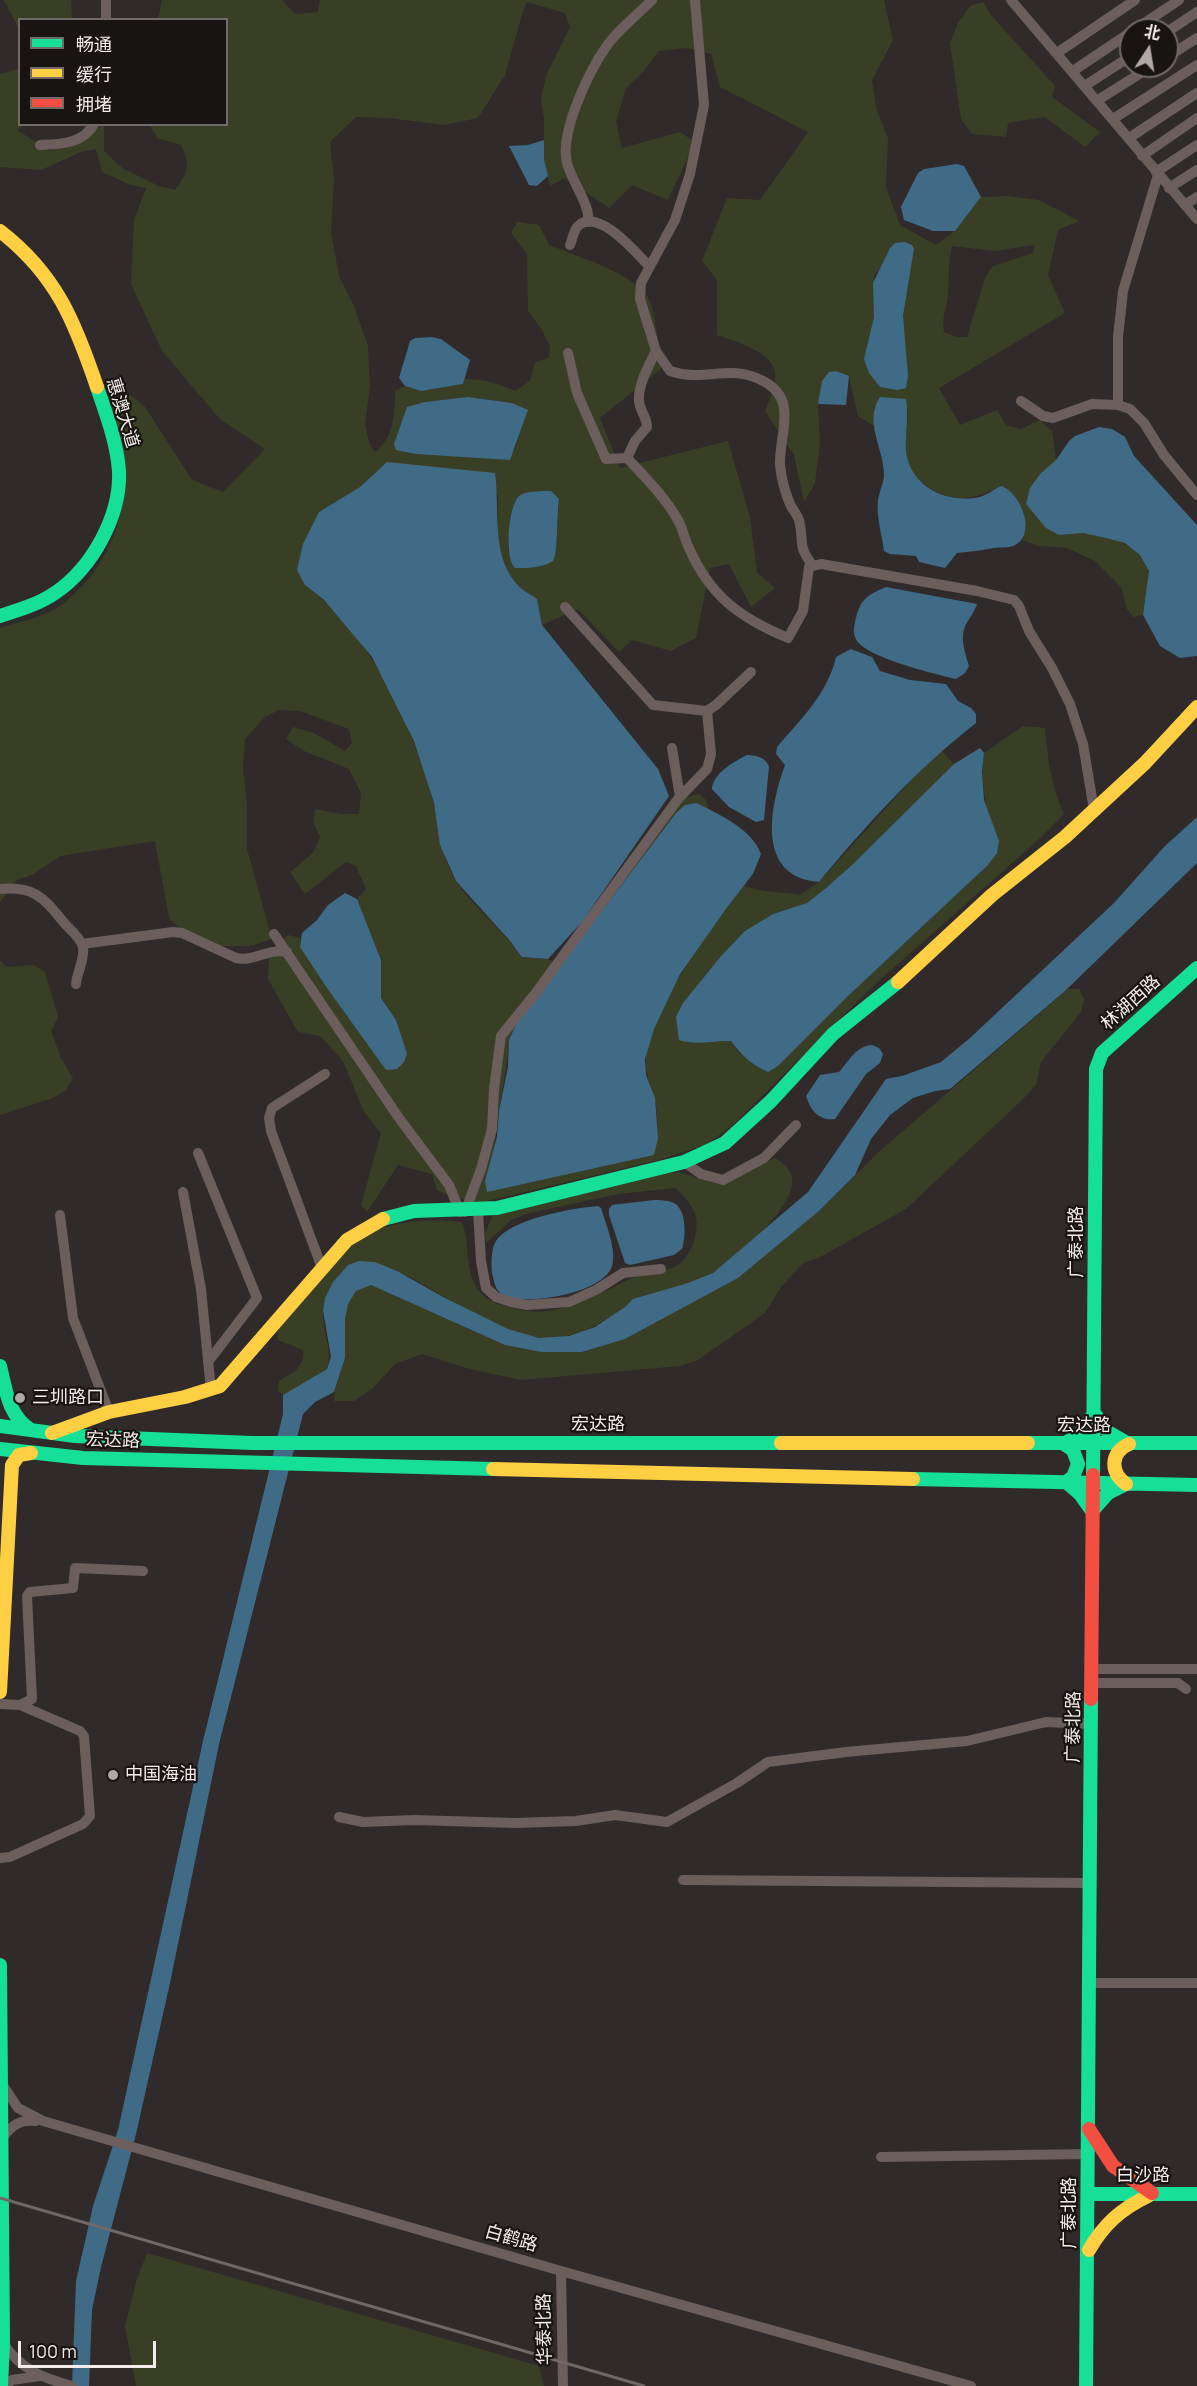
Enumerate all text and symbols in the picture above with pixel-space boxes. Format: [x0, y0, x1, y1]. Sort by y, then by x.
legend [18, 18, 228, 126]
north arrow [1119, 18, 1179, 78]
text: 北 [1142, 20, 1162, 45]
text: 畅通 [76, 32, 112, 56]
text: 缓行 [76, 62, 112, 86]
text: 拥堵 [76, 92, 112, 116]
street label: 惠澳大道 [101, 375, 143, 451]
street label: 林湖西路 [1097, 971, 1165, 1035]
street label: 广泰北路 [1066, 1206, 1088, 1278]
place label: 三圳路口 [32, 1387, 104, 1409]
marker: 三圳路口 [13, 1391, 27, 1405]
street label: 宏达路 [571, 1414, 625, 1436]
street label: 宏达路 [1057, 1415, 1111, 1437]
street label: 宏达路 [86, 1429, 140, 1453]
street label: 广泰北路 [1063, 1691, 1085, 1763]
place label: 中国海油 [125, 1764, 197, 1786]
marker: 中国海油 [106, 1768, 120, 1782]
street label: 白沙路 [1116, 2165, 1170, 2187]
street label: 广泰北路 [1059, 2177, 1081, 2249]
street label: 白鹤路 [482, 2221, 540, 2257]
street label: 华泰北路 [534, 2293, 556, 2365]
scale bar [21, 2329, 159, 2367]
text: 100 m [29, 2339, 77, 2363]

